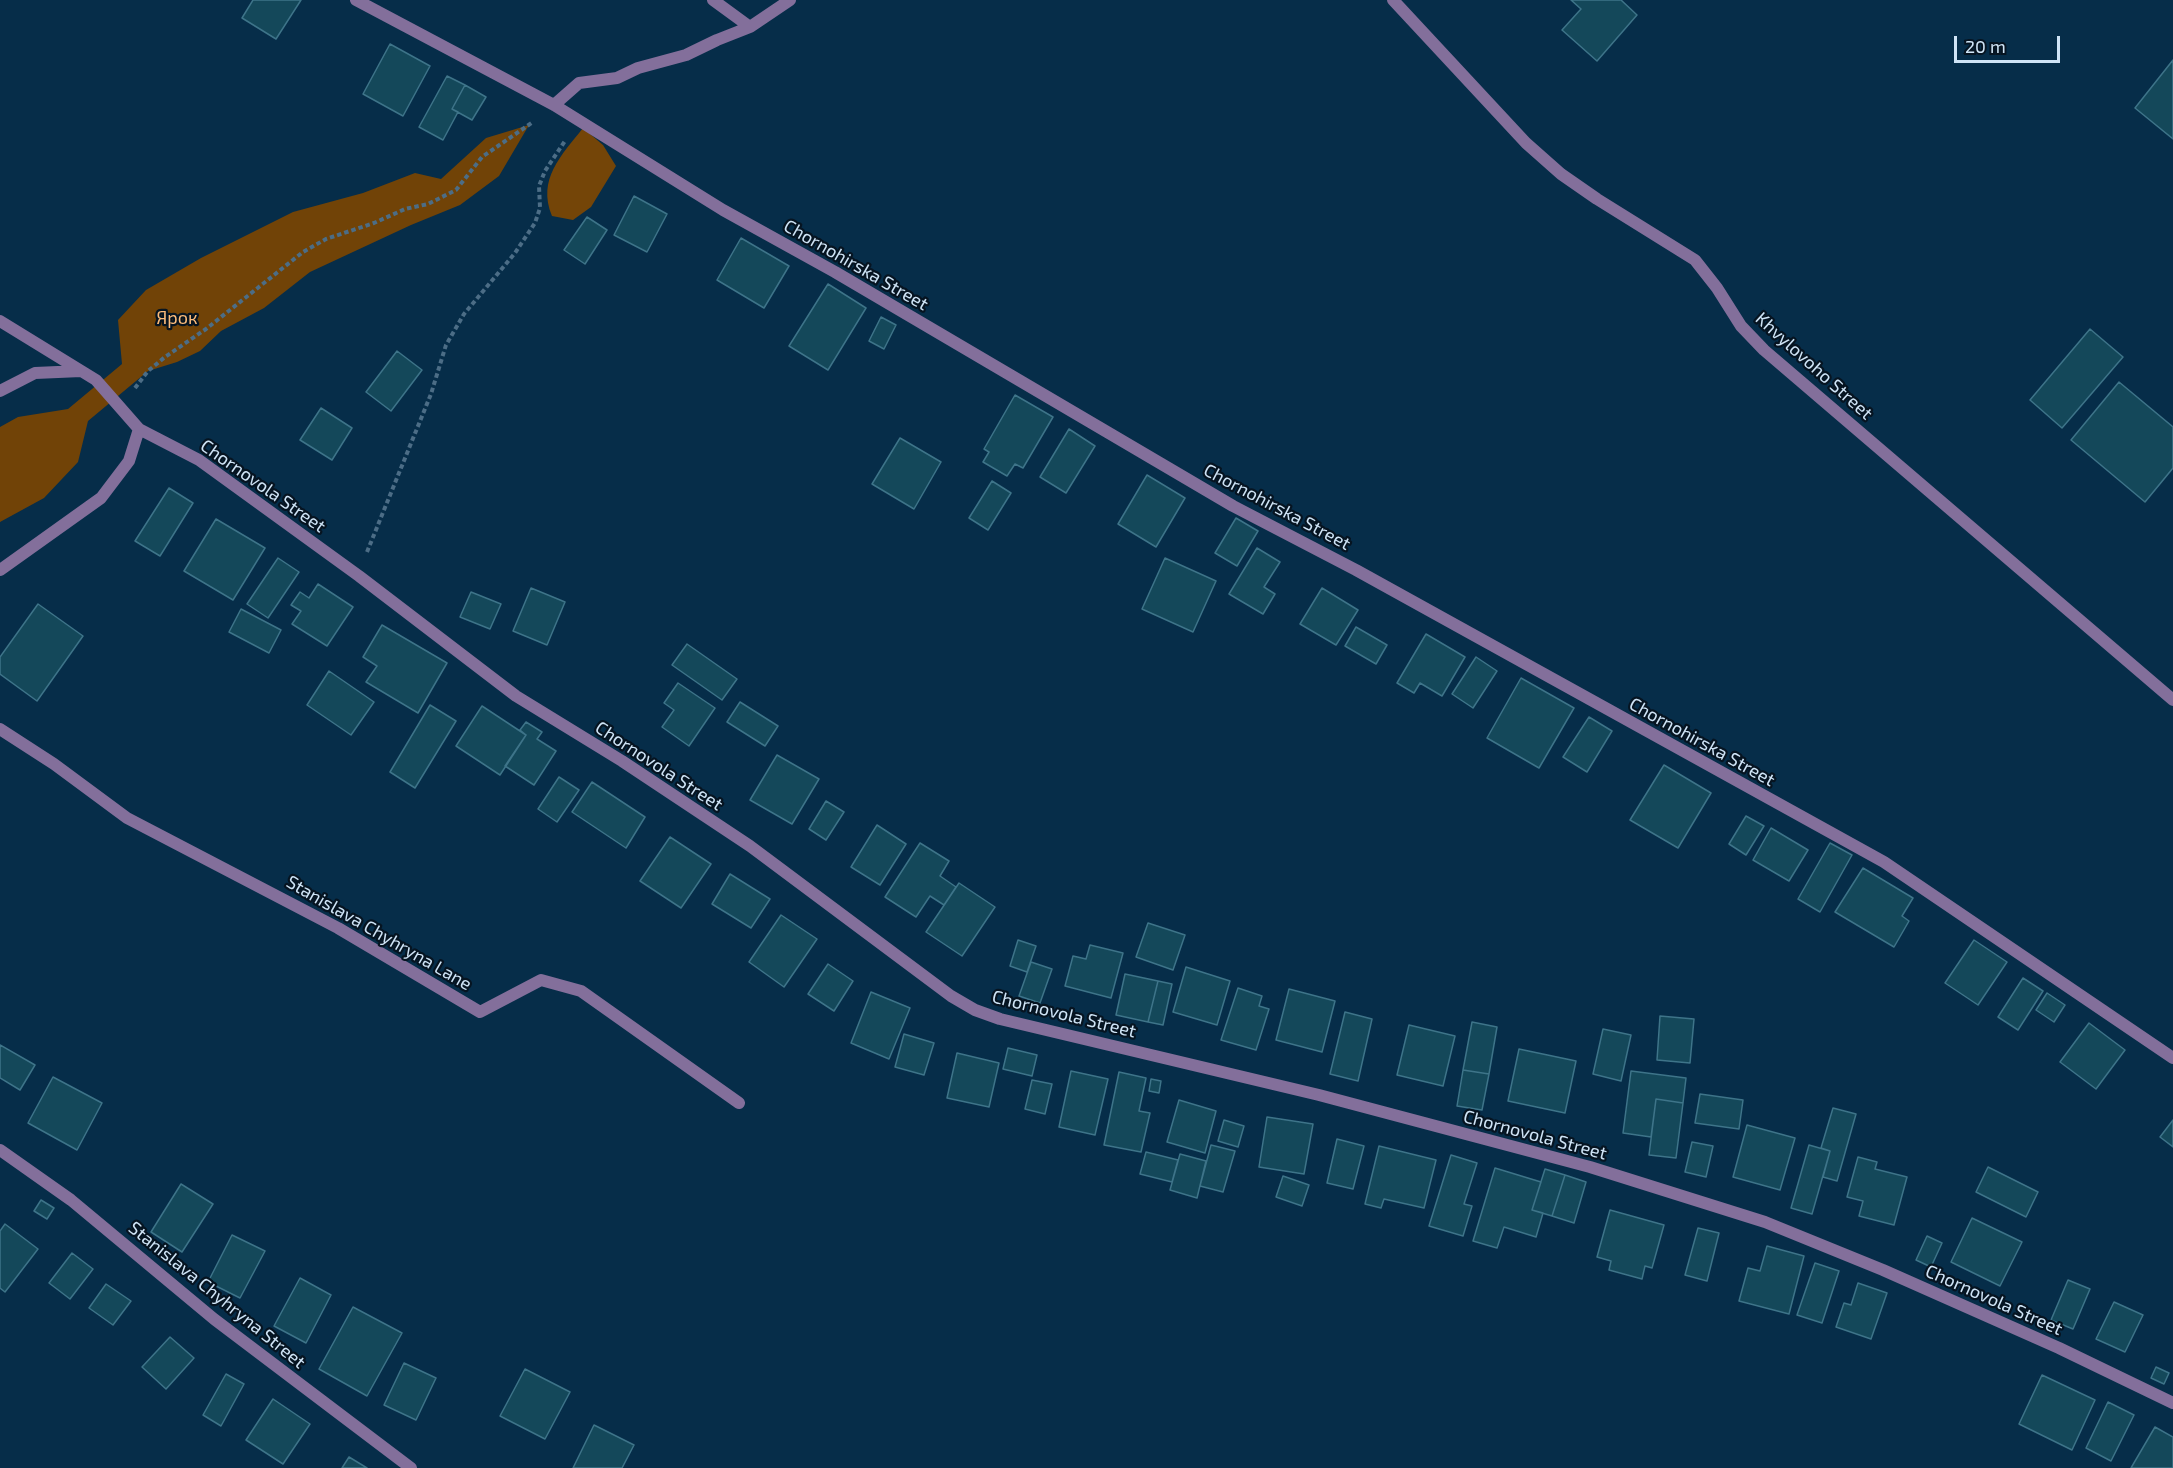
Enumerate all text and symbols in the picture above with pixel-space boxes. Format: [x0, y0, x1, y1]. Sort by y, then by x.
scale bar [1957, 24, 2064, 62]
text: 20 m [1965, 35, 2006, 57]
street label: Chornohirska Street [780, 215, 932, 315]
park label: Ярок [156, 307, 198, 329]
street label: Khvylovoho Street [1751, 308, 1877, 424]
street label: Chornovola Street [196, 435, 330, 537]
street label: Chornohirska Street [1200, 459, 1354, 555]
street label: Chornohirska Street [1625, 693, 1779, 791]
street label: Chornovola Street [591, 717, 727, 815]
street label: Stanislava Chyhryna Lane [282, 871, 476, 995]
street label: Chornovola Street [990, 986, 1138, 1042]
street label: Chornovola Street [1461, 1105, 1609, 1165]
street label: Stanislava Chyhryna Street [124, 1217, 310, 1373]
street label: Chornovola Street [1922, 1260, 2066, 1340]

